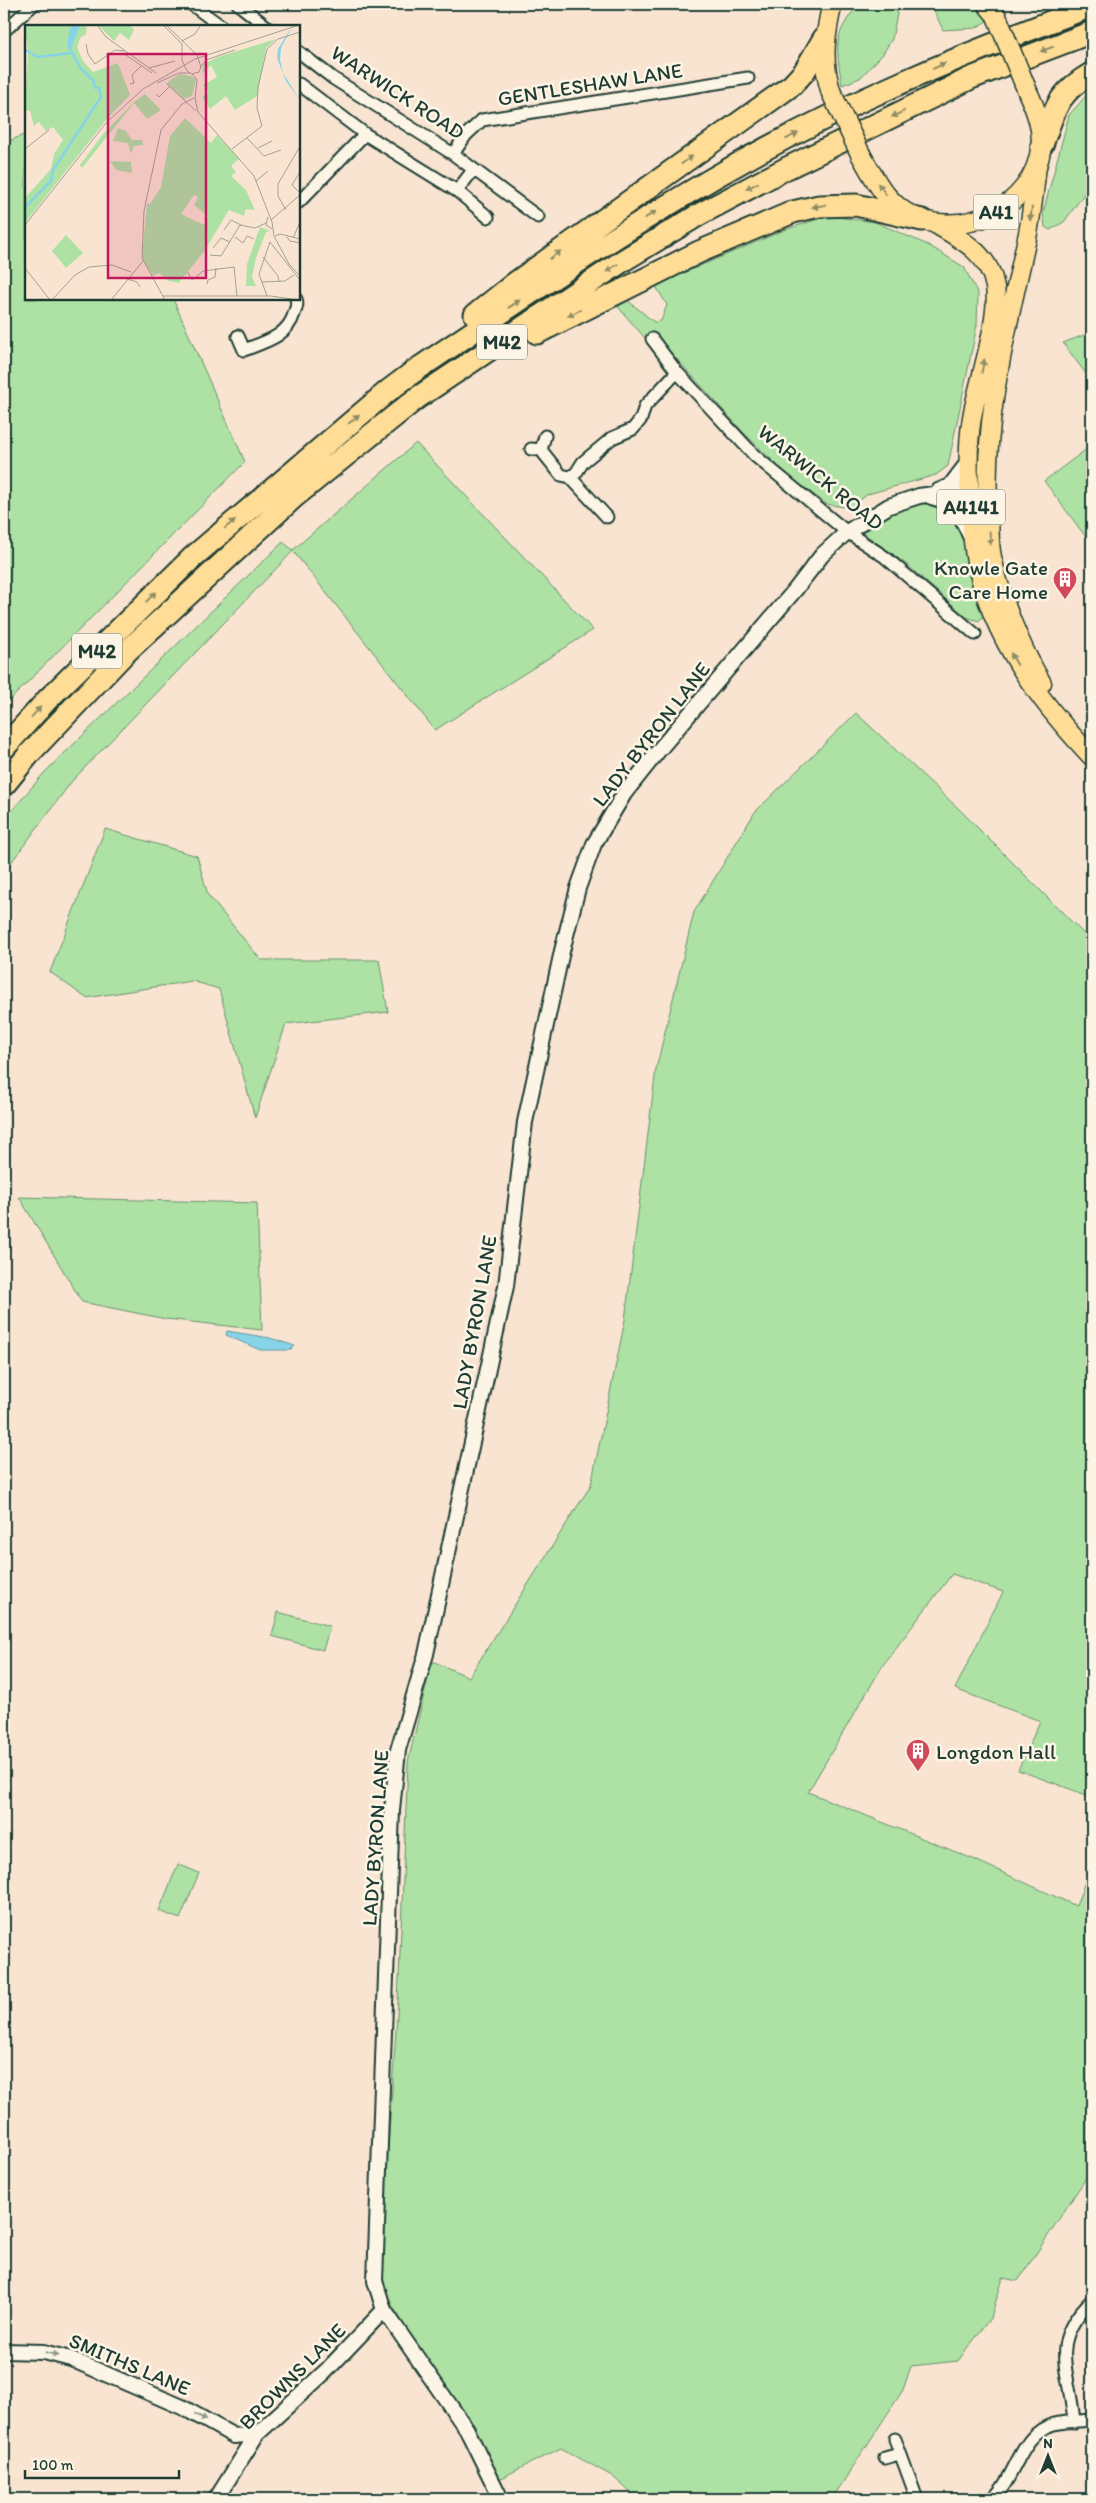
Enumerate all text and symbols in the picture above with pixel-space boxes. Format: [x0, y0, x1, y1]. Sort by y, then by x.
inset map [25, 25, 300, 300]
street label: WARWICK ROAD [326, 39, 470, 145]
one-way arrow [1039, 45, 1054, 53]
street label: GENTLESHAW LANE [496, 57, 684, 111]
one-way arrow [932, 62, 946, 70]
one-way arrow [891, 110, 905, 118]
one-way arrow [785, 132, 799, 140]
one-way arrow [680, 155, 694, 165]
one-way arrow [745, 182, 760, 190]
one-way arrow [876, 183, 887, 196]
road number: A41 [974, 194, 1018, 230]
one-way arrow [810, 203, 826, 211]
one-way arrow [1026, 207, 1034, 223]
one-way arrow [644, 211, 657, 220]
one-way arrow [548, 250, 562, 260]
one-way arrow [605, 263, 619, 273]
one-way arrow [508, 299, 521, 309]
one-way arrow [567, 309, 582, 318]
road number: M42 [477, 324, 527, 360]
one-way arrow [979, 358, 987, 373]
one-way arrow [347, 414, 360, 425]
street label: WARWICK ROAD [753, 419, 889, 535]
road number: A4141 [937, 490, 1005, 524]
one-way arrow [223, 519, 236, 530]
one-way arrow [986, 530, 994, 546]
place label: Knowle Gate Care Home [934, 555, 1048, 604]
building icon: Knowle Gate Care Home [1052, 566, 1078, 600]
one-way arrow [145, 591, 157, 603]
road number: M42 [72, 634, 122, 668]
one-way arrow [1010, 652, 1018, 666]
street label: LADY BYRON LANE [587, 657, 715, 811]
one-way arrow [31, 705, 42, 718]
street label: LADY BYRON LANE [446, 1233, 502, 1411]
building icon: Longdon Hall [905, 1738, 931, 1772]
place label: Longdon Hall [936, 1739, 1056, 1764]
street label: LADY BYRON LANE [356, 1749, 394, 1927]
street label: BROWNS LANE [234, 2318, 350, 2434]
street label: SMITHS LANE [66, 2327, 194, 2401]
one-way arrow [45, 2350, 60, 2358]
one-way arrow [195, 2413, 208, 2422]
north arrow [1024, 2430, 1074, 2480]
text: N [1043, 2435, 1053, 2452]
scale bar [25, 2448, 179, 2480]
text: 100 m [32, 2456, 74, 2474]

